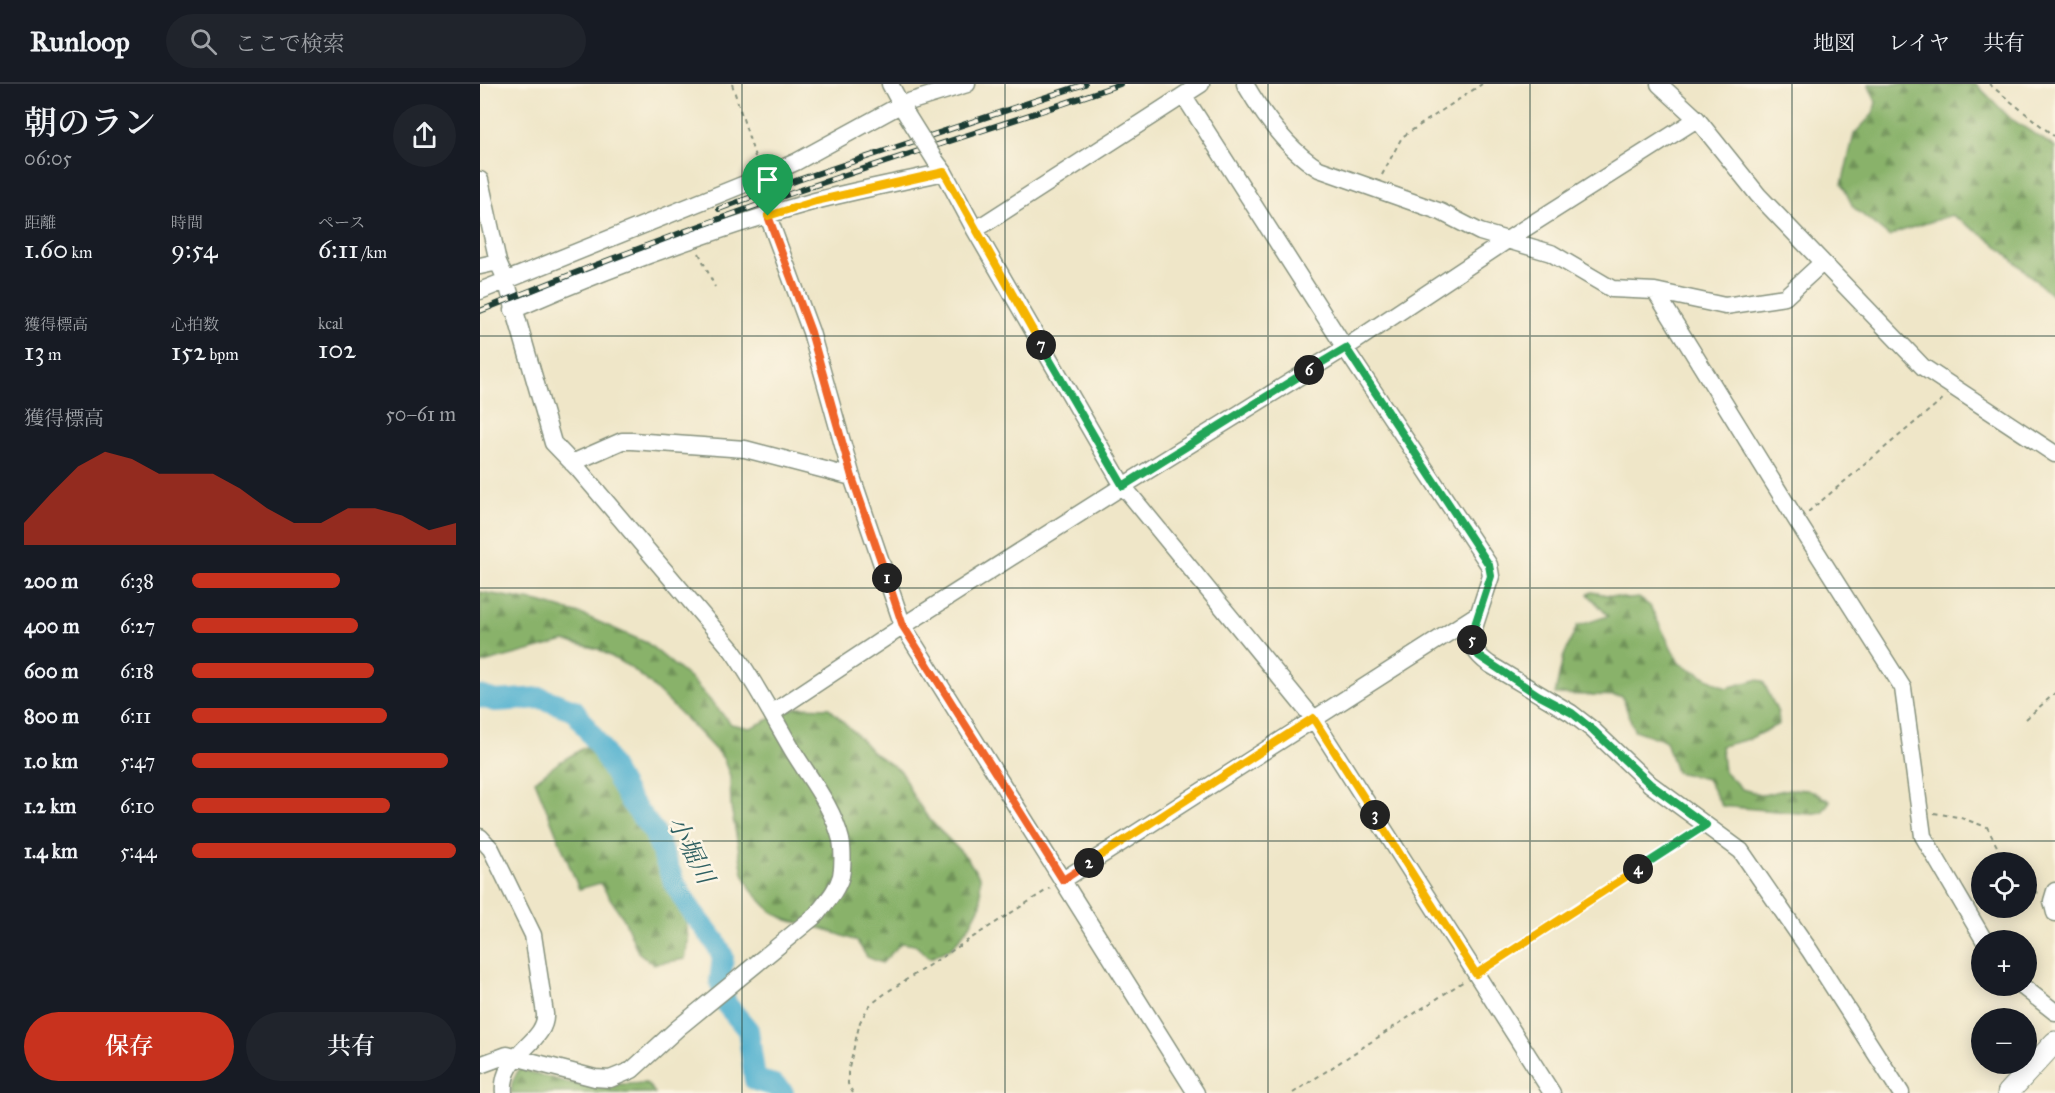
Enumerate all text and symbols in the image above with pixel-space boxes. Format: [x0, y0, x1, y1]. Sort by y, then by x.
search box [166, 14, 586, 68]
text: Runloop [30, 24, 130, 59]
icon: search [187, 25, 220, 58]
text: ここで検索 [235, 30, 345, 57]
text: 地図 [1813, 30, 1855, 56]
text: レイヤ [1888, 30, 1950, 56]
text: 共有 [1983, 30, 2025, 56]
text: 朝のラン [24, 103, 156, 143]
button: share [393, 104, 456, 167]
text: 06:05 [24, 146, 72, 170]
pin [742, 154, 793, 216]
icon: arrive [751, 163, 784, 196]
text: 距離 [24, 213, 56, 232]
text: 時間 [171, 213, 203, 232]
text: ペース [318, 213, 365, 232]
text: 1.60 [24, 233, 68, 265]
text: 9:54 [171, 233, 217, 265]
text: 6:11 [318, 233, 358, 265]
text: km [68, 243, 92, 262]
text: /km [358, 243, 387, 262]
text: kcal [318, 314, 343, 333]
text: 獲得標高 [24, 315, 88, 334]
text: 心拍数 [171, 315, 219, 334]
pin: 7 [1026, 330, 1056, 360]
text: 102 [318, 333, 356, 365]
text: 13 [24, 335, 45, 367]
text: 152 [171, 335, 206, 367]
text: 7 [1037, 335, 1045, 354]
text: m [45, 345, 62, 364]
text: bpm [206, 345, 239, 364]
pin: 6 [1294, 355, 1324, 385]
text: 6 [1305, 360, 1313, 379]
text: 50–61 m [385, 402, 456, 426]
text: 獲得標高 [24, 406, 104, 430]
pin: 1 [872, 563, 902, 593]
text: 1 [884, 568, 890, 587]
text: 200 m [24, 569, 78, 593]
text: 6:38 [120, 569, 154, 593]
text: 400 m [24, 614, 80, 638]
text: 6:27 [120, 614, 155, 638]
pin: 5 [1457, 625, 1487, 655]
text: 5 [1468, 630, 1476, 649]
text: 600 m [24, 659, 79, 683]
text: 6:18 [120, 659, 154, 683]
text: 800 m [24, 704, 79, 728]
text: 6:11 [120, 704, 151, 728]
text: 1.0 km [24, 749, 78, 773]
text: 5:47 [120, 749, 155, 773]
text: 1.2 km [24, 794, 76, 818]
text: 6:10 [120, 794, 155, 818]
pin: 3 [1360, 800, 1390, 830]
text: 3 [1372, 805, 1378, 824]
water label: 小堀川 [661, 811, 722, 892]
text: 1.4 km [24, 839, 78, 863]
text: 5:44 [120, 839, 157, 863]
pin: 2 [1074, 848, 1104, 878]
map controls [1971, 852, 2037, 1074]
button: locate [1971, 852, 2037, 918]
text: 2 [1085, 853, 1093, 872]
pin: 4 [1623, 854, 1653, 884]
text: 4 [1634, 859, 1642, 878]
button: + [1971, 930, 2037, 996]
button: − [1971, 1008, 2037, 1074]
button: 保存 [24, 1012, 234, 1081]
button: 共有 [246, 1012, 456, 1081]

